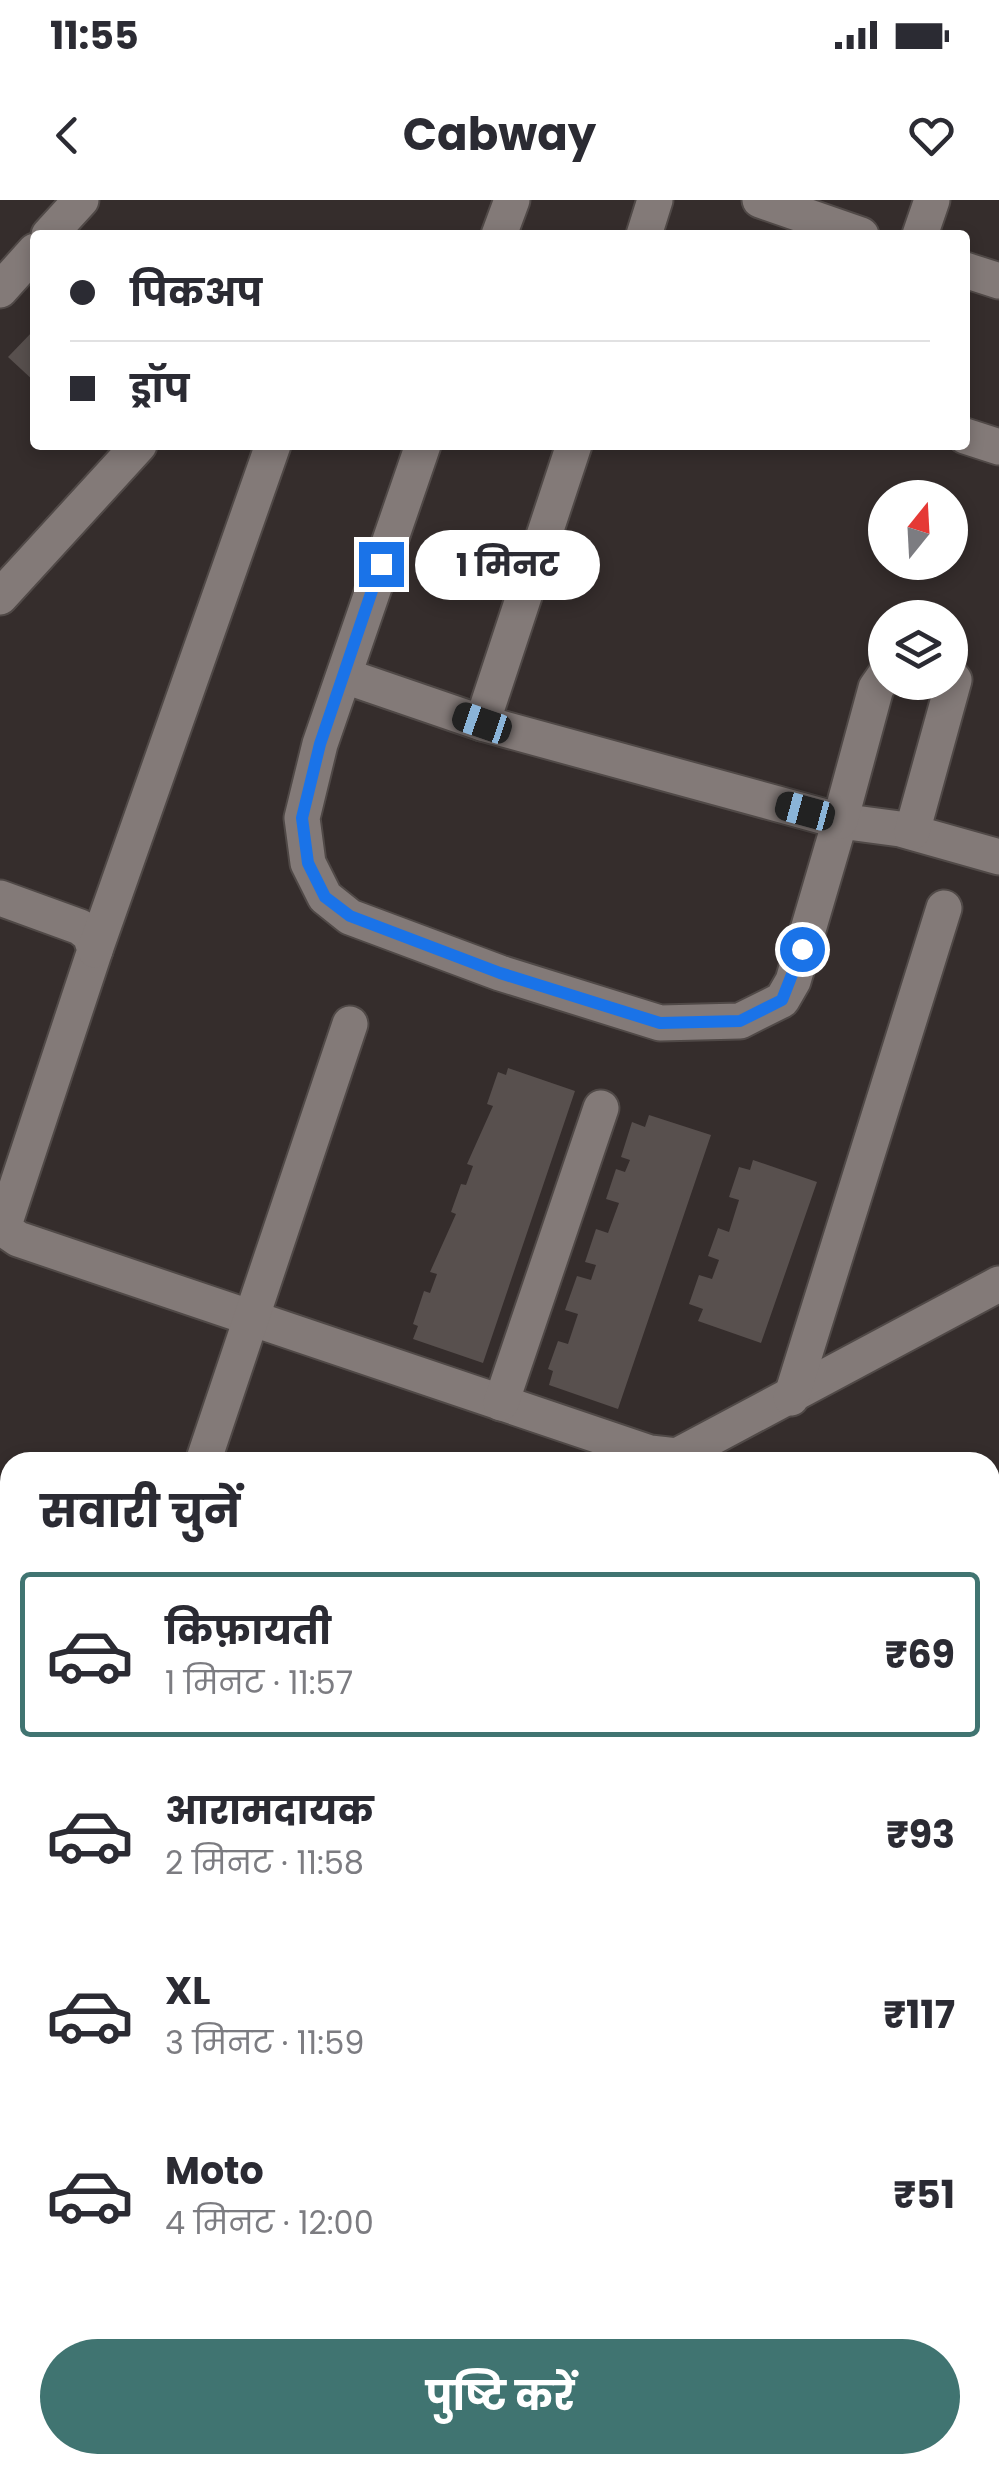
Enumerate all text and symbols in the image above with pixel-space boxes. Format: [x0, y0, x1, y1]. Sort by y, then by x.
text: 11:55 [50, 9, 139, 62]
text: Cabway [403, 103, 596, 166]
icon: back [40, 108, 95, 163]
icon: heart [904, 108, 959, 163]
text: पिकअप [130, 266, 262, 319]
text: ड्रॉप [130, 362, 189, 415]
north arrow [868, 480, 968, 580]
map controls [868, 480, 968, 700]
callout: 1 मिनट [416, 529, 601, 599]
route end [359, 542, 404, 587]
text: 1 मिनट [456, 542, 559, 587]
button: layers [868, 600, 968, 700]
car [449, 699, 515, 747]
car [772, 789, 838, 833]
route start [780, 927, 825, 972]
text: सवारी चुनें [40, 1480, 240, 1543]
text: किफ़ायती [165, 1604, 331, 1657]
icon: car [45, 1610, 135, 1700]
text: ₹69 [885, 1628, 955, 1681]
text: 1 मिनट · 11:57 [165, 1660, 353, 1705]
text: आरामदायक [165, 1784, 374, 1837]
icon: car [45, 1790, 135, 1880]
text: ₹93 [886, 1808, 955, 1861]
text: 2 मिनट · 11:58 [165, 1840, 364, 1885]
text: XL [165, 1964, 210, 2017]
icon: car [45, 1970, 135, 2060]
text: ₹117 [883, 1988, 955, 2041]
text: 3 मिनट · 11:59 [165, 2020, 364, 2065]
text: Moto [165, 2144, 264, 2197]
icon: car [45, 2150, 135, 2240]
text: ₹51 [893, 2168, 955, 2221]
text: 4 मिनट · 12:00 [165, 2200, 374, 2245]
button: पुष्टि करें [40, 2339, 960, 2454]

